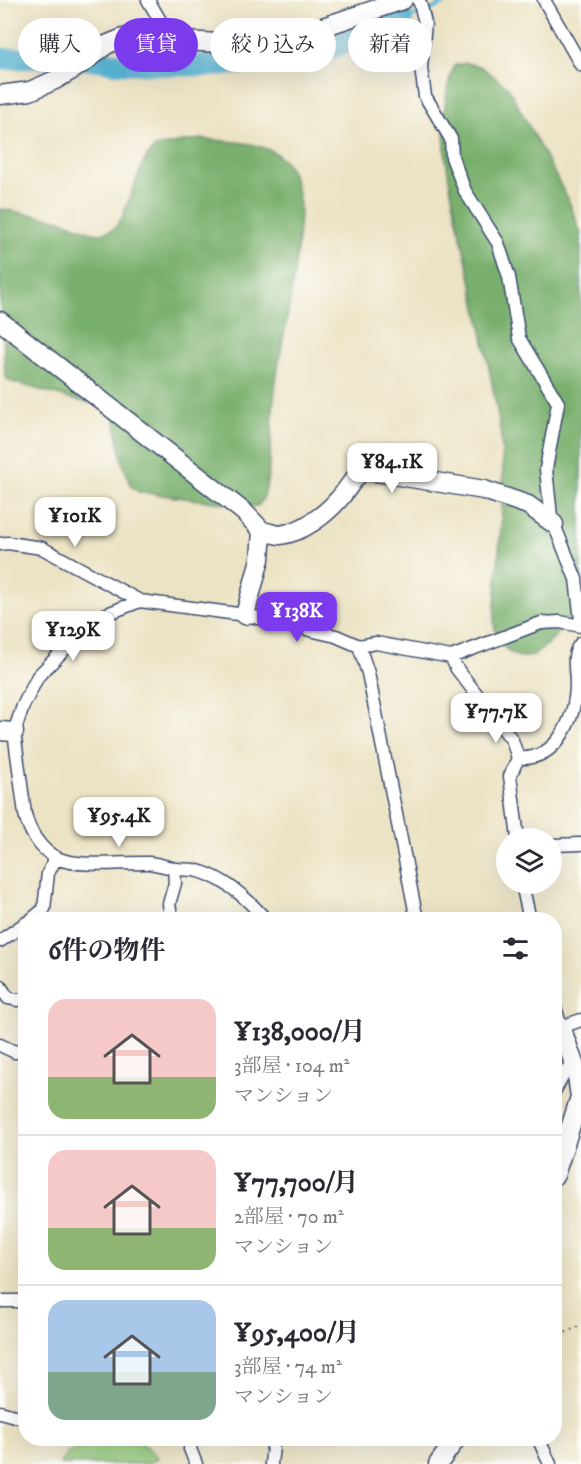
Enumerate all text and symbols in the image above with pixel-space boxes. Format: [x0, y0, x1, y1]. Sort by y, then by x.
chip: 購入 [18, 18, 102, 72]
chip: 賃貸 [114, 18, 198, 72]
chip: 絞り込み [210, 18, 336, 72]
chip: 新着 [348, 18, 432, 72]
pin: ¥84.1K [343, 443, 441, 494]
text: ¥84.1K [361, 450, 423, 475]
pin: ¥101K [33, 497, 117, 548]
text: ¥101K [49, 504, 101, 529]
pin: ¥138K [255, 592, 339, 643]
text: ¥138K [271, 599, 323, 624]
pin: ¥129K [31, 611, 115, 662]
text: ¥129K [46, 618, 100, 643]
pin: ¥77.7K [447, 693, 545, 744]
text: ¥77.7K [465, 700, 527, 725]
pin: ¥95.4K [70, 797, 168, 848]
text: ¥95.4K [87, 804, 151, 829]
map controls [496, 828, 562, 894]
button: layers [496, 828, 562, 894]
icon: filters [499, 932, 532, 965]
text: 6件の物件 [48, 935, 166, 968]
text: ¥138,000/月 [234, 1016, 366, 1049]
icon: home [96, 1023, 168, 1095]
text: 3部屋 · 104 m² [234, 1054, 350, 1079]
text: マンション [234, 1084, 333, 1109]
text: ¥77,700/月 [234, 1167, 359, 1200]
icon: home [96, 1174, 168, 1246]
text: 2部屋 · 70 m² [234, 1205, 344, 1230]
text: マンション [234, 1235, 333, 1260]
text: ¥95,400/月 [234, 1317, 360, 1350]
icon: home [96, 1324, 168, 1396]
text: 3部屋 · 74 m² [234, 1355, 342, 1380]
text: マンション [234, 1385, 333, 1410]

